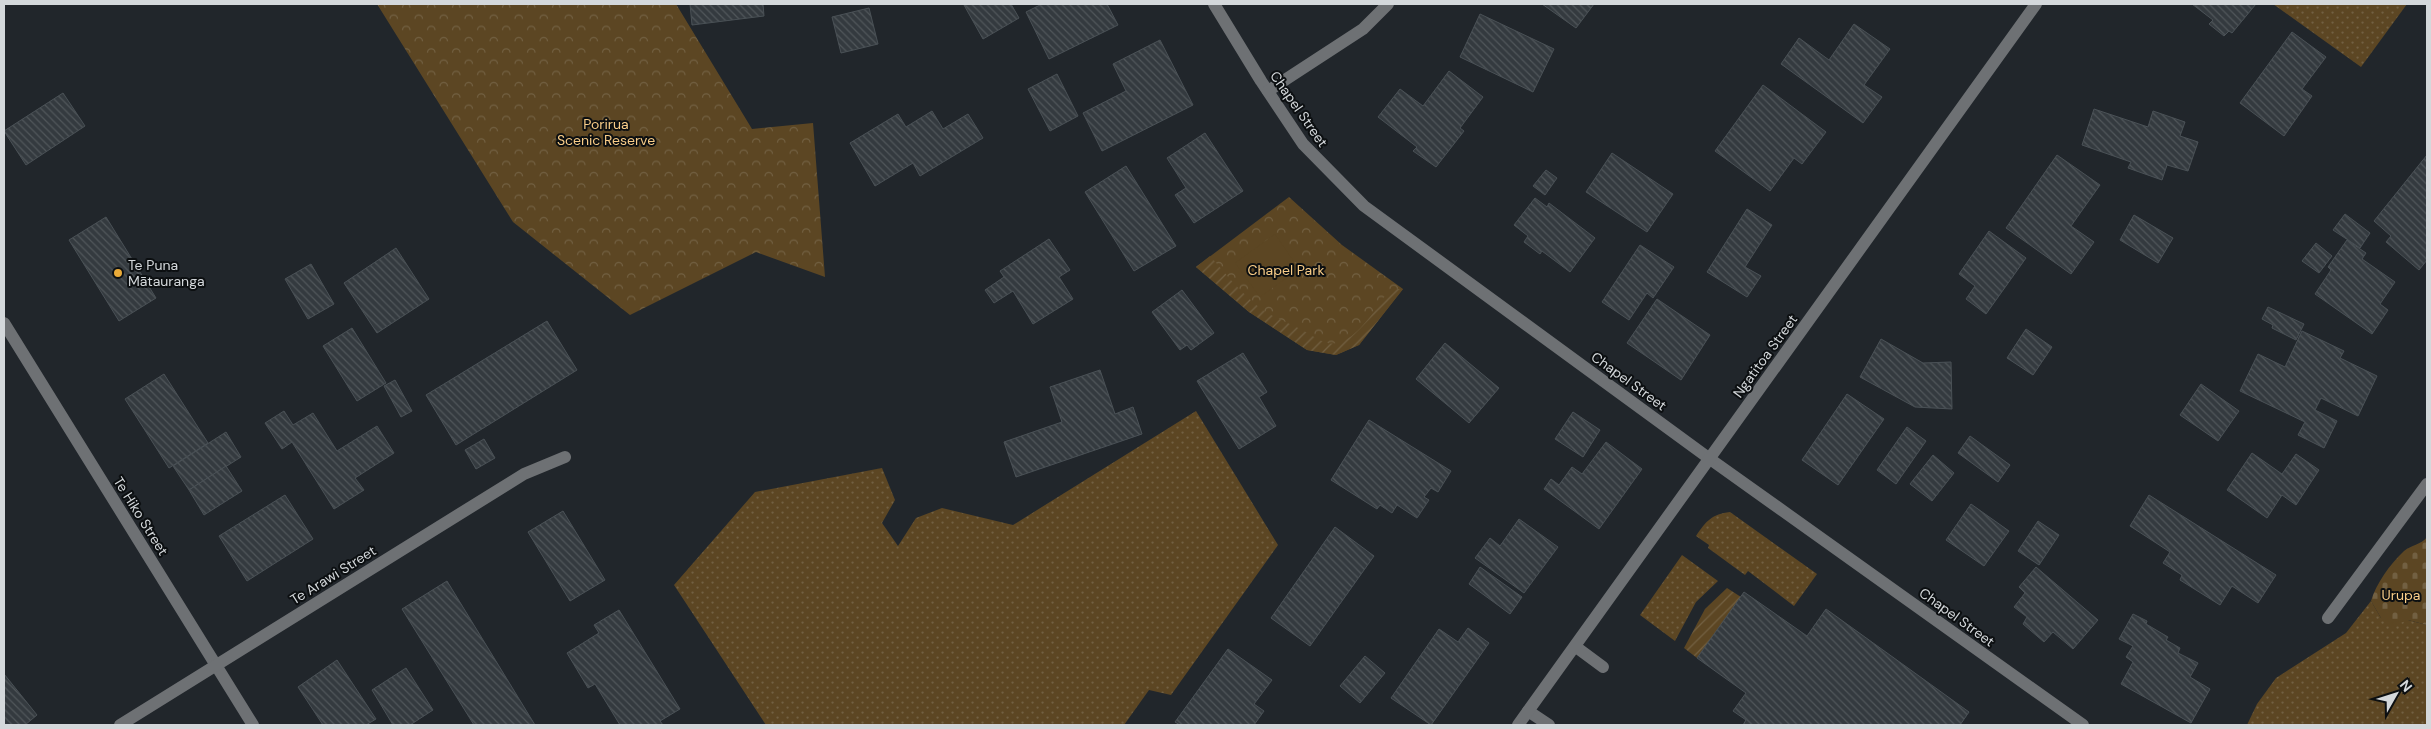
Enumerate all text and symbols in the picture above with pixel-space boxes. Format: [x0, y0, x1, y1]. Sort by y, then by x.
street label: Chapel Street [1266, 67, 1332, 151]
park label: Porirua Scenic Reserve [557, 115, 655, 149]
place label: Te Puna Mātauranga [128, 256, 205, 290]
park label: Chapel Park [1248, 261, 1324, 279]
marker: Te Puna Mātauranga [112, 267, 124, 279]
street label: Ngatitoa Street [1729, 311, 1801, 401]
street label: Chapel Street [1588, 348, 1670, 414]
street label: Te Hiko Street [110, 473, 172, 559]
street label: Te Arawi Street [287, 541, 379, 609]
street label: Chapel Street [1916, 584, 1998, 650]
park label: Urupa [2382, 586, 2420, 604]
north arrow [2371, 669, 2421, 719]
text: N [2396, 676, 2416, 695]

